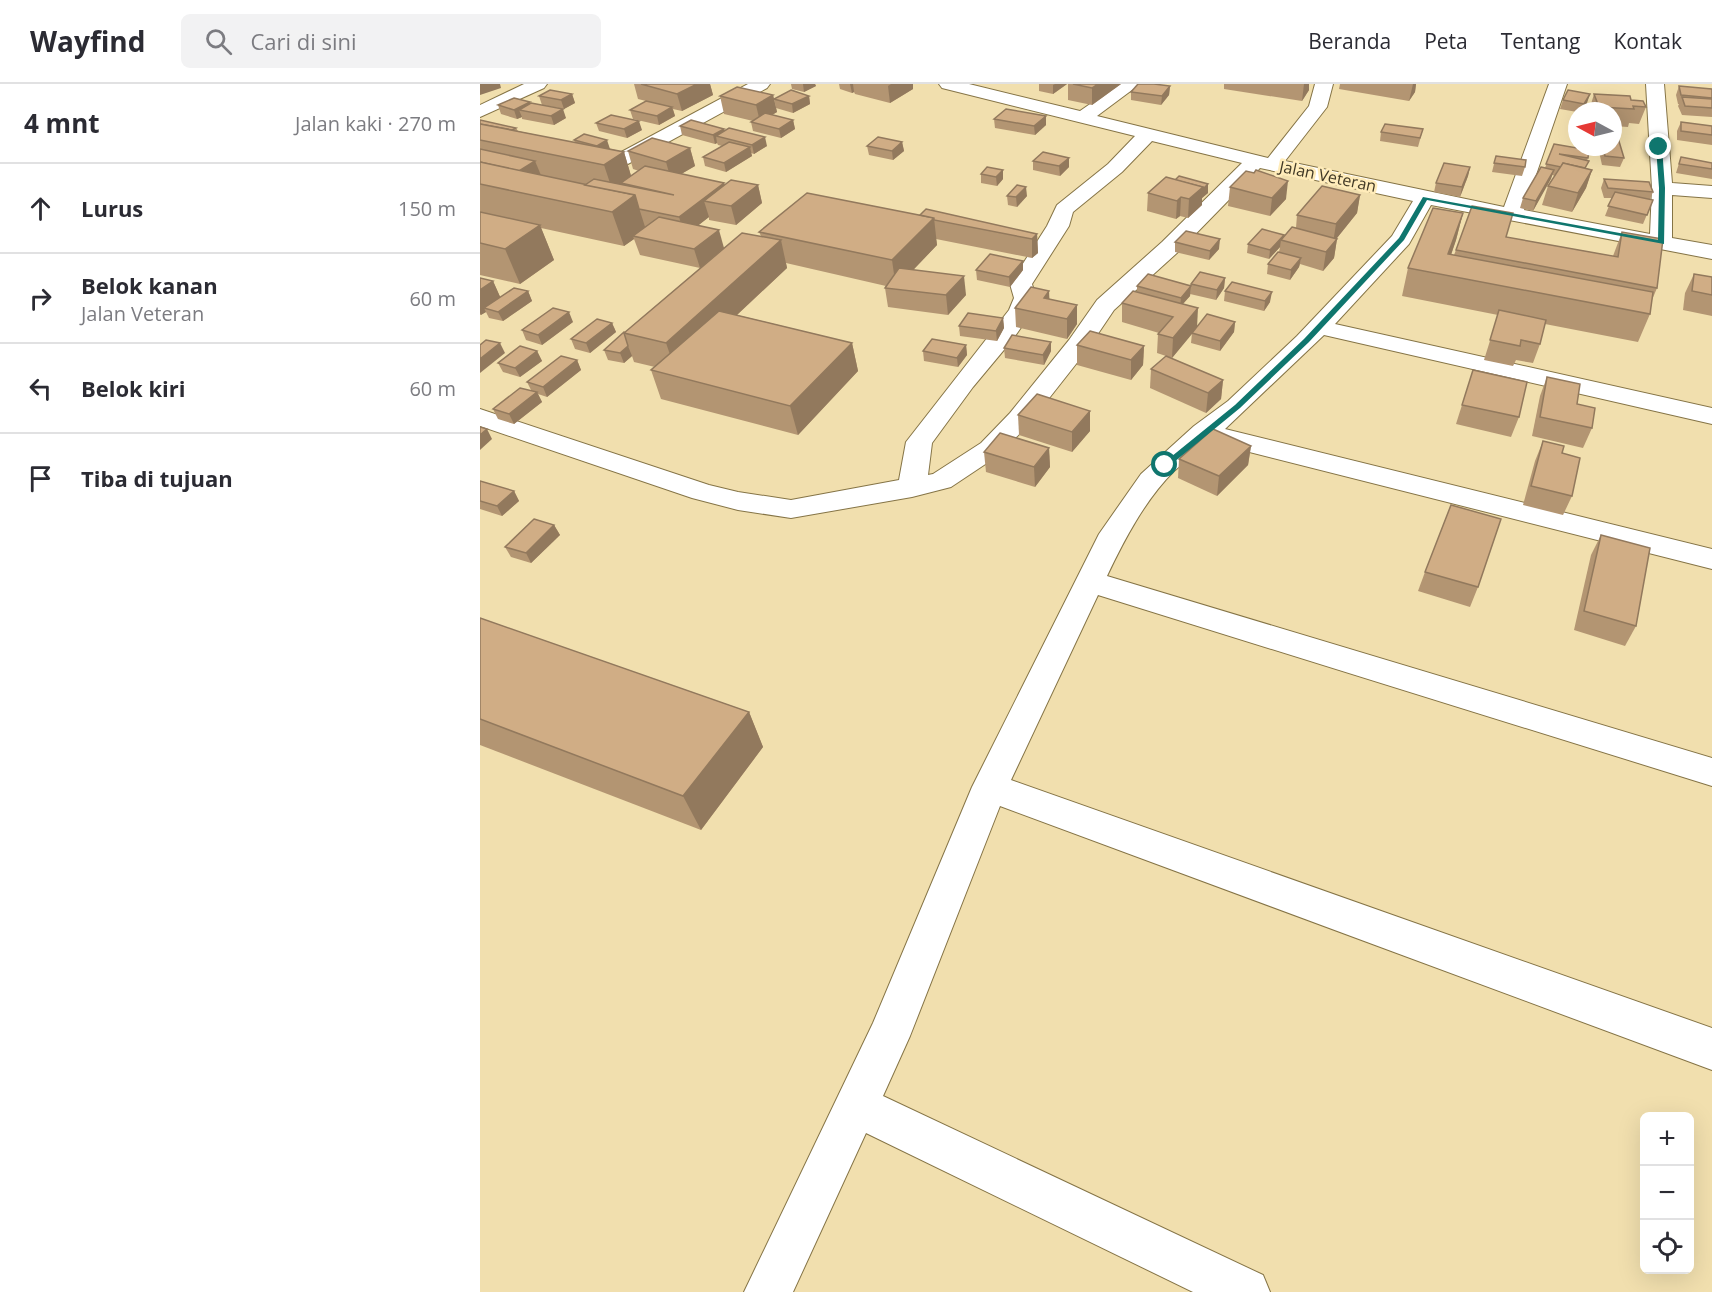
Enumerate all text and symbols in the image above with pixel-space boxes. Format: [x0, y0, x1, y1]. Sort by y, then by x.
search box [181, 14, 601, 68]
text: Wayfind [30, 22, 145, 60]
icon: search [202, 25, 235, 58]
text: Cari di sini [250, 26, 357, 56]
text: Beranda [1308, 27, 1391, 55]
text: Peta [1424, 27, 1468, 55]
text: Tentang [1501, 27, 1580, 55]
text: Kontak [1613, 27, 1682, 55]
north arrow [1568, 102, 1622, 156]
text: 4 mnt [24, 105, 100, 141]
text: Jalan kaki · 270 m [295, 110, 456, 137]
route end [1645, 133, 1671, 159]
street label: Jalan Veteran [1276, 155, 1378, 197]
icon: ahead [24, 192, 57, 225]
text: Lurus [81, 193, 143, 223]
text: 150 m [398, 195, 456, 222]
text: Belok kanan [81, 270, 218, 300]
icon: right [24, 282, 57, 315]
text: 60 m [409, 285, 456, 312]
text: Jalan Veteran [81, 300, 204, 327]
icon: left [24, 372, 57, 405]
text: Belok kiri [81, 373, 186, 403]
text: 60 m [409, 375, 456, 402]
route start [1151, 451, 1177, 477]
icon: arrive [24, 462, 57, 495]
text: Tiba di tujuan [81, 463, 233, 493]
map controls [1640, 1112, 1694, 1274]
button: + [1640, 1112, 1694, 1166]
button: − [1640, 1166, 1694, 1220]
button: locate [1640, 1220, 1694, 1274]

